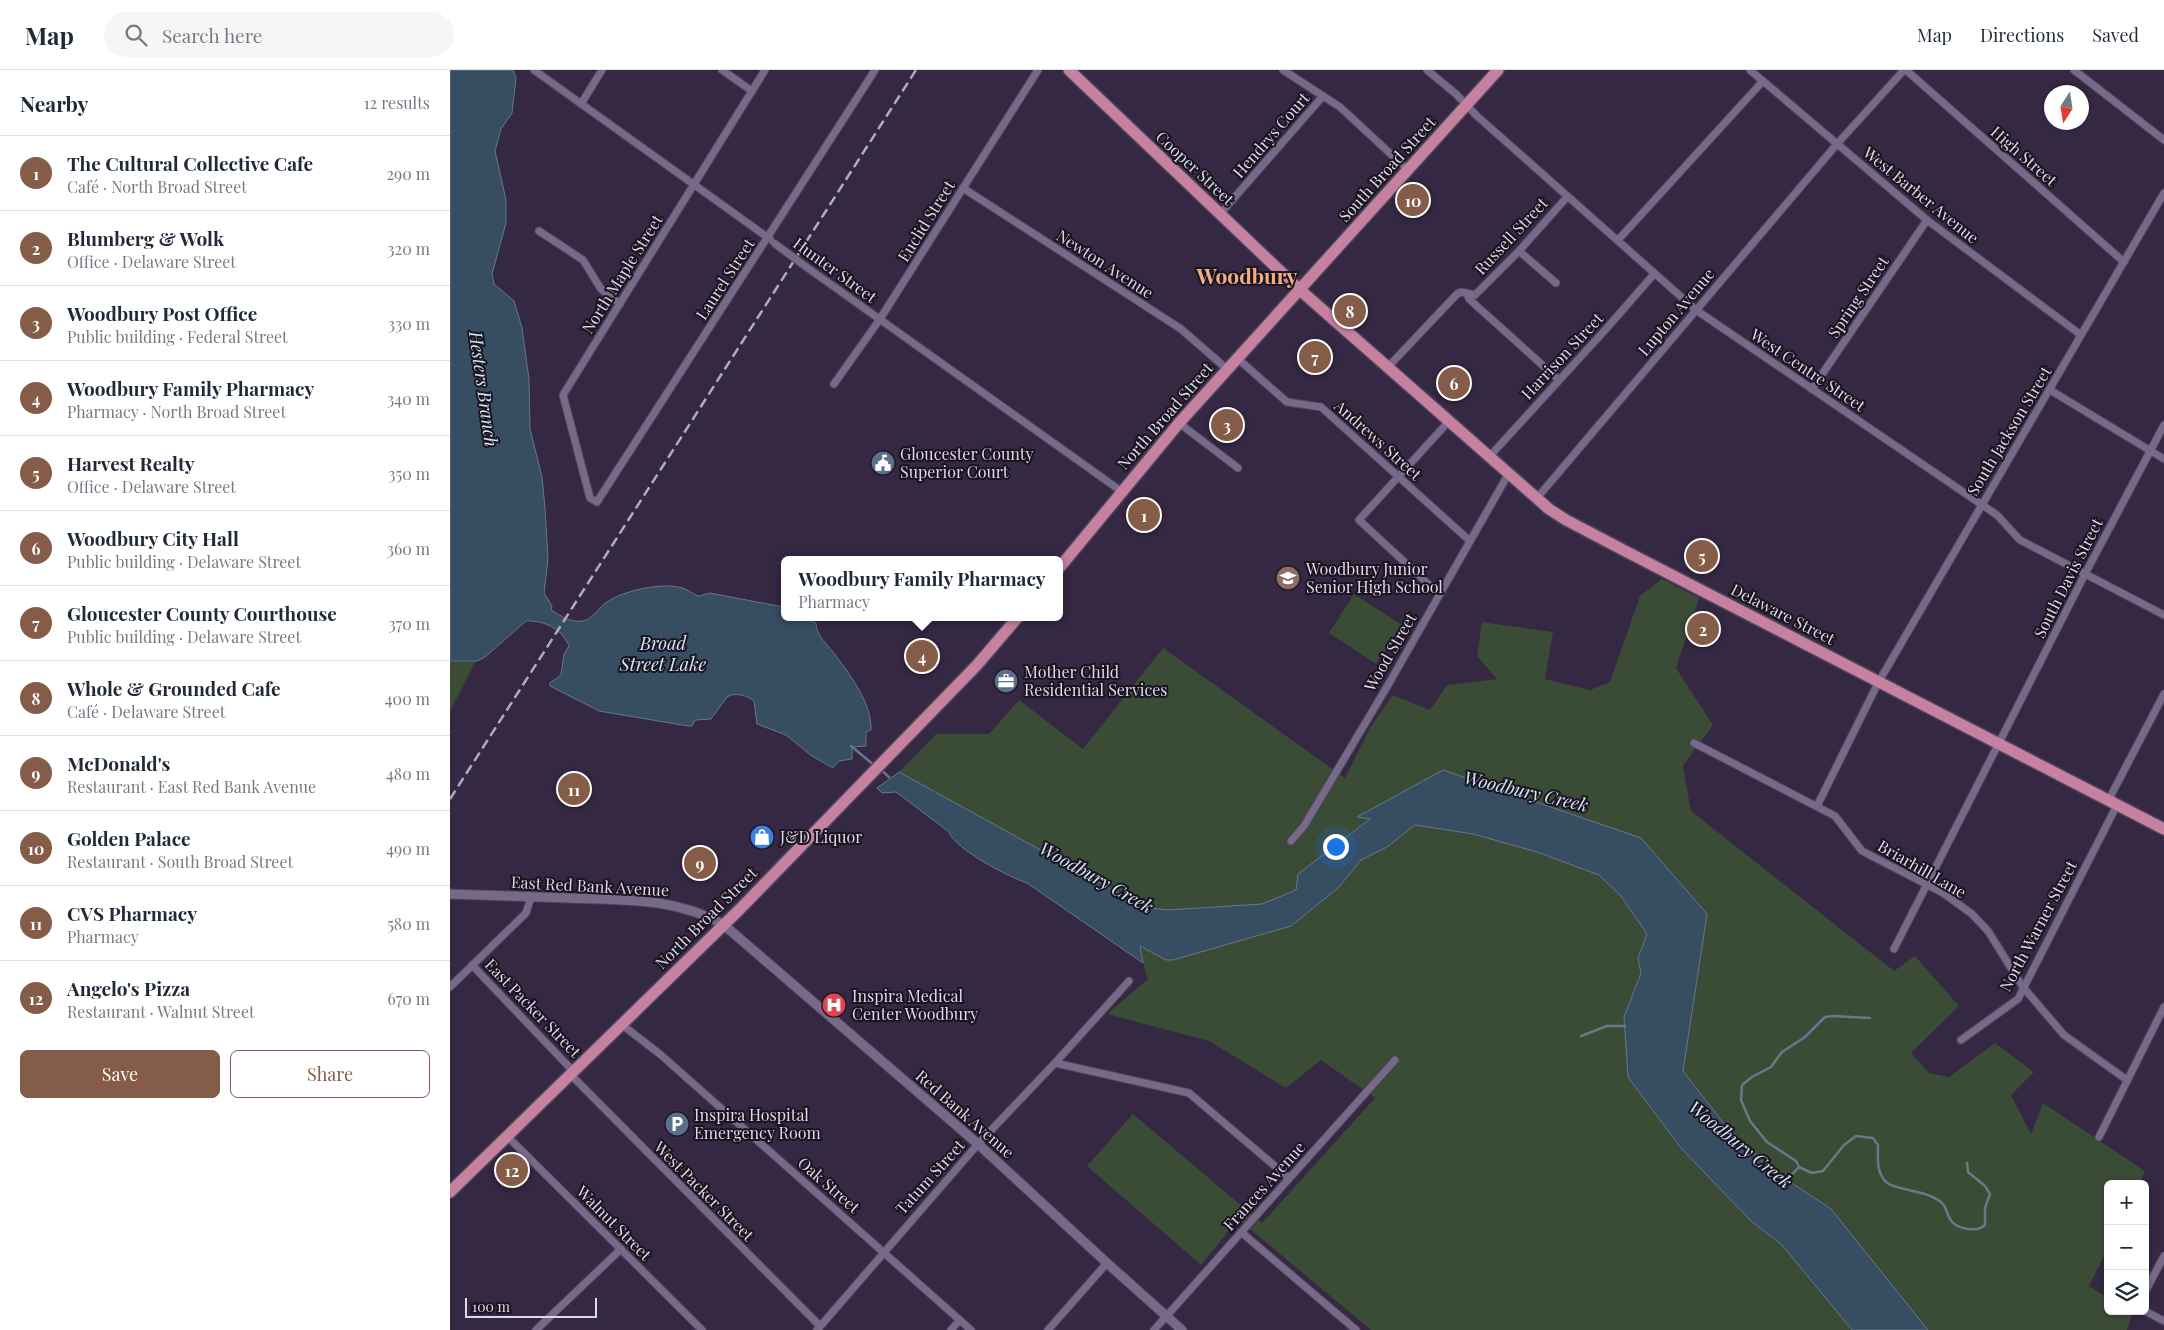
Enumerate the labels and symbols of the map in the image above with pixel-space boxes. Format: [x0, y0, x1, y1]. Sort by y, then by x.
north arrow [2044, 85, 2089, 130]
street label: Hendrys Court [1228, 87, 1314, 182]
street label: South Broad Street [1334, 111, 1440, 226]
street label: High Street [1987, 121, 2062, 191]
street label: Cooper Street [1152, 126, 1239, 210]
street label: West Barber Avenue [1858, 141, 1983, 248]
street label: Euclid Street [892, 176, 959, 265]
pin: 10 [1397, 181, 1429, 219]
street label: Russell Street [1469, 192, 1552, 279]
street label: North Maple Street [576, 210, 667, 337]
street label: Newton Avenue [1053, 224, 1158, 303]
street label: Hunter Street [789, 232, 881, 307]
street label: Laurel Street [690, 234, 759, 323]
street label: Spring Street [1822, 251, 1893, 342]
district label: Woodbury [1196, 261, 1298, 289]
street label: Lupton Avenue [1633, 263, 1718, 360]
pin: 8 [1334, 292, 1366, 330]
street label: Harrison Street [1516, 308, 1608, 404]
street label: West Centre Street [1746, 323, 1870, 416]
water label: Hesters Branch [464, 329, 504, 448]
pin: 7 [1299, 338, 1331, 376]
street label: North Broad Street [1112, 357, 1217, 474]
street label: South Jackson Street [1962, 362, 2056, 499]
pin: 6 [1438, 364, 1470, 402]
street label: Andrews Street [1330, 394, 1427, 484]
pin: 3 [1211, 406, 1243, 444]
place label: Gloucester County Superior Court [900, 443, 1034, 482]
public building icon: Gloucester County Superior Court [870, 450, 896, 476]
pin: 1 [1128, 496, 1160, 534]
street label: South Davis Street [2028, 514, 2107, 641]
pin: 5 [1686, 537, 1718, 575]
place label: Woodbury Junior Senior High School [1305, 558, 1443, 597]
school or university icon: Woodbury Junior Senior High School [1275, 565, 1301, 591]
street label: Delaware Street [1728, 578, 1839, 649]
street label: Wood Street [1358, 608, 1421, 696]
pin: 2 [1687, 610, 1719, 648]
water label: Broad Street Lake [619, 631, 706, 676]
pin: 4 [906, 637, 938, 675]
place label: Mother Child Residential Services [1024, 661, 1168, 700]
office icon: Mother Child Residential Services [993, 668, 1019, 694]
water label: Woodbury Creek [1462, 765, 1591, 817]
pin: 11 [558, 770, 590, 808]
shop icon: J&D Liquor [749, 824, 775, 850]
place label: J&D Liquor [779, 826, 862, 847]
your location [1323, 834, 1349, 860]
street label: Briarhill Lane [1874, 835, 1970, 902]
water label: Woodbury Creek [1035, 836, 1158, 918]
pin: 9 [684, 844, 716, 882]
street label: North Warner Street [1994, 856, 2081, 995]
street label: North Broad Street [650, 862, 761, 973]
street label: East Red Bank Avenue [510, 871, 670, 900]
street label: East Packer Street [481, 954, 586, 1062]
place label: Inspira Medical Center Woodbury [852, 985, 978, 1024]
hospital icon: Inspira Medical Center Woodbury [821, 992, 847, 1018]
street label: Red Bank Avenue [912, 1065, 1019, 1162]
water label: Woodbury Creek [1684, 1095, 1797, 1193]
place label: Inspira Hospital Emergency Room [694, 1104, 821, 1143]
parking icon: Inspira Hospital Emergency Room [664, 1111, 690, 1137]
street label: West Packer Street [649, 1135, 759, 1245]
street label: Tatum Street [890, 1135, 969, 1219]
street label: Frances Avenue [1218, 1137, 1309, 1235]
pin: 12 [496, 1151, 528, 1189]
street label: Oak Street [794, 1152, 865, 1217]
street label: Walnut Street [572, 1180, 656, 1265]
scale bar [465, 1295, 598, 1318]

